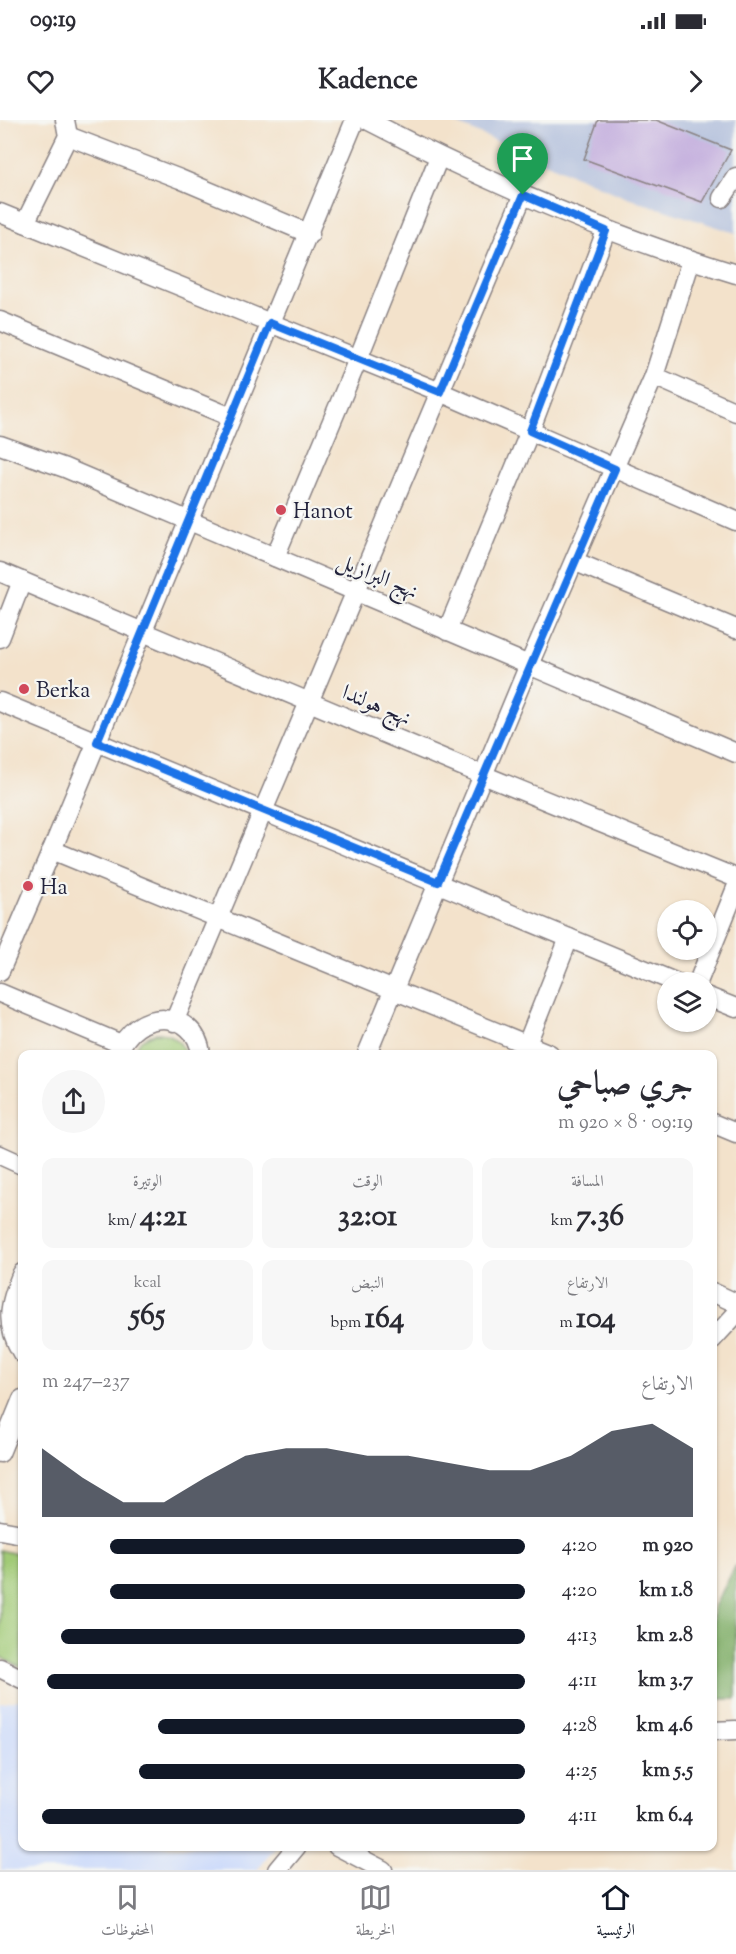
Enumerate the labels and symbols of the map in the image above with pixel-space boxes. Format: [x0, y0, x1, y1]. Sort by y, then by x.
pin [497, 133, 548, 195]
place label: Hanot [293, 497, 353, 529]
marker: Hanot [274, 503, 288, 517]
street label: نهج البرازيل [331, 546, 423, 610]
place label: Berka [36, 676, 90, 708]
street label: نهج هولندا [336, 678, 415, 737]
marker: Berka [17, 682, 31, 696]
place label: Ha [40, 873, 68, 905]
marker: Ha [21, 879, 35, 893]

